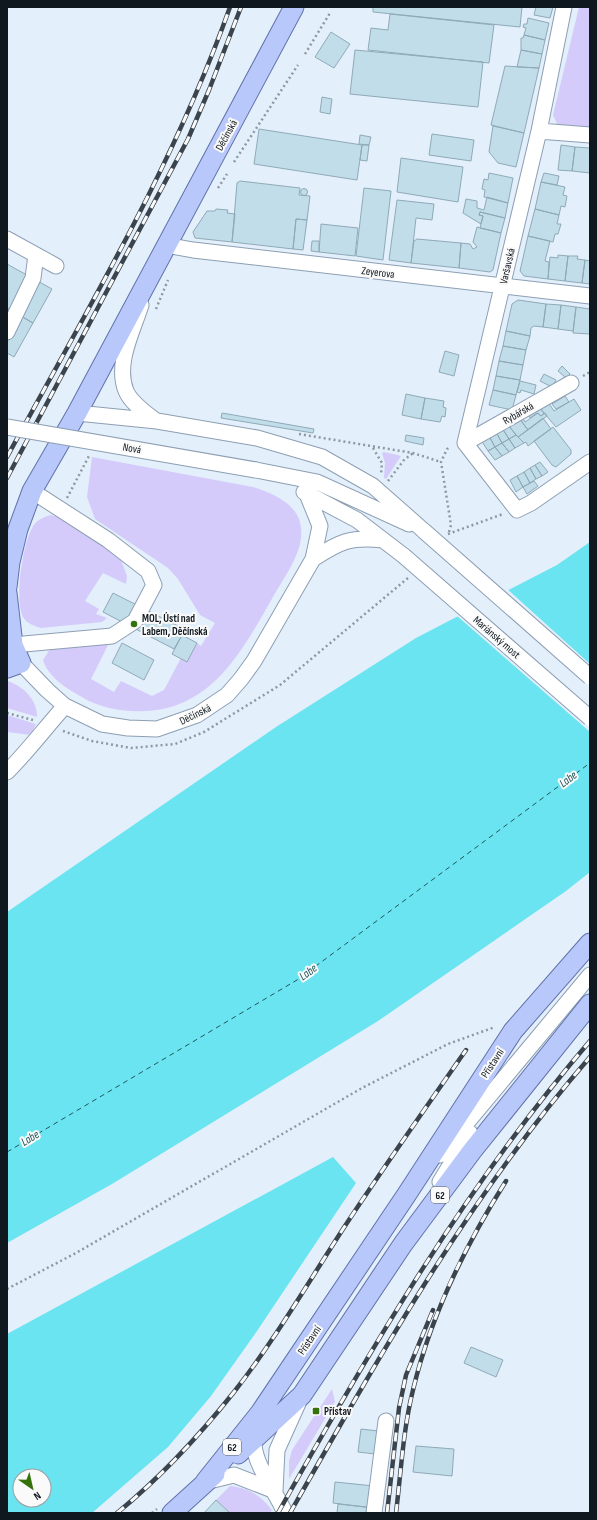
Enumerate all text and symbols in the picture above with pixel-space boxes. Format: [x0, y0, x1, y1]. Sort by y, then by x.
street label: Děčínská [213, 117, 240, 153]
street label: Varšavská [497, 247, 518, 285]
street label: Zeyerova [361, 264, 395, 281]
street label: Rybářská [501, 399, 536, 427]
street label: Nová [122, 440, 142, 456]
place label: MOL, Ústí nad Labem, Děčínská [142, 612, 208, 638]
street label: Mariánský most [471, 613, 523, 662]
marker: MOL, Ústí nad Labem, Děčínská [129, 619, 139, 629]
street label: Děčínská [177, 701, 213, 728]
water label: Labe [556, 768, 580, 791]
water label: Labe [296, 961, 320, 984]
street label: Přístavní [478, 1045, 507, 1080]
water label: Labe [18, 1127, 42, 1150]
road number: 62 [431, 1187, 449, 1203]
street label: Přístavní [295, 1322, 324, 1357]
place label: Přístav [324, 1405, 352, 1418]
marker: Přístav [311, 1406, 321, 1416]
road number: 62 [223, 1439, 241, 1455]
north arrow [12, 1468, 52, 1508]
text: N [31, 1489, 43, 1503]

